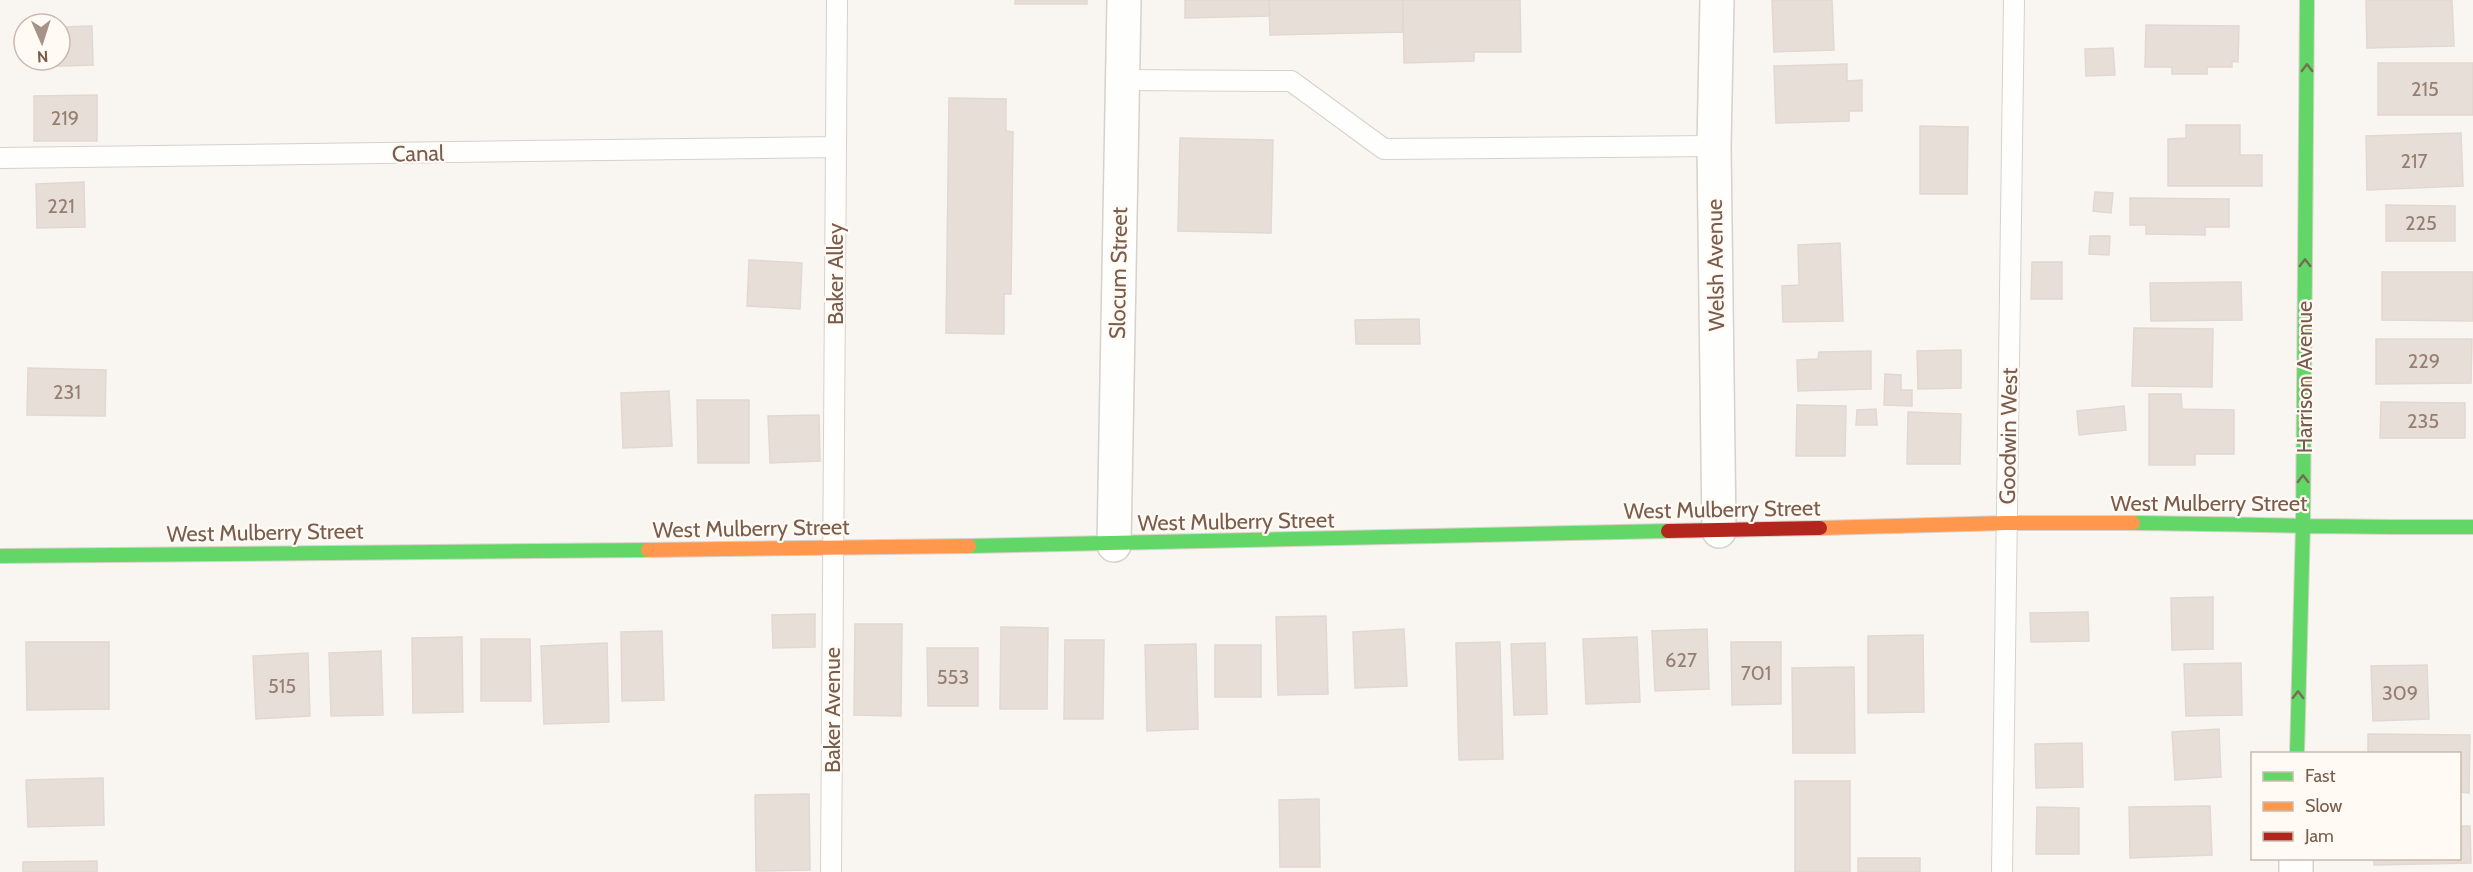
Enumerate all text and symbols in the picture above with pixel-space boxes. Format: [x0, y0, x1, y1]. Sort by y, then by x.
north arrow [12, 12, 72, 72]
text: N [37, 47, 49, 66]
one-way arrow [2301, 64, 2313, 73]
house number: 215 [2411, 77, 2439, 101]
house number: 219 [51, 106, 79, 130]
street label: Canal [392, 140, 445, 167]
house number: 217 [2400, 149, 2428, 173]
house number: 221 [47, 194, 75, 218]
street label: Welsh Avenue [1701, 199, 1730, 331]
street label: Slocum Street [1104, 206, 1133, 339]
house number: 225 [2405, 211, 2437, 235]
street label: Baker Alley [822, 223, 849, 325]
one-way arrow [2299, 259, 2311, 268]
street label: Harrison Avenue [2291, 301, 2318, 453]
house number: 229 [2408, 349, 2440, 373]
street label: Goodwin West [1994, 367, 2023, 505]
house number: 231 [53, 380, 81, 404]
house number: 235 [2407, 409, 2439, 433]
one-way arrow [2297, 475, 2309, 484]
street label: West Mulberry Street [2111, 490, 2308, 517]
street label: West Mulberry Street [1623, 494, 1821, 525]
street label: West Mulberry Street [1137, 506, 1335, 537]
street label: West Mulberry Street [652, 513, 850, 544]
street label: West Mulberry Street [166, 517, 364, 548]
street label: Baker Avenue [819, 647, 846, 773]
house number: 627 [1665, 648, 1697, 672]
house number: 701 [1741, 661, 1771, 685]
house number: 553 [937, 665, 969, 689]
house number: 515 [268, 674, 296, 698]
house number: 309 [2382, 681, 2418, 705]
one-way arrow [2292, 691, 2304, 700]
legend [2251, 752, 2461, 860]
text: Fast [2305, 765, 2336, 787]
text: Slow [2305, 795, 2342, 817]
text: Jam [2304, 825, 2334, 847]

